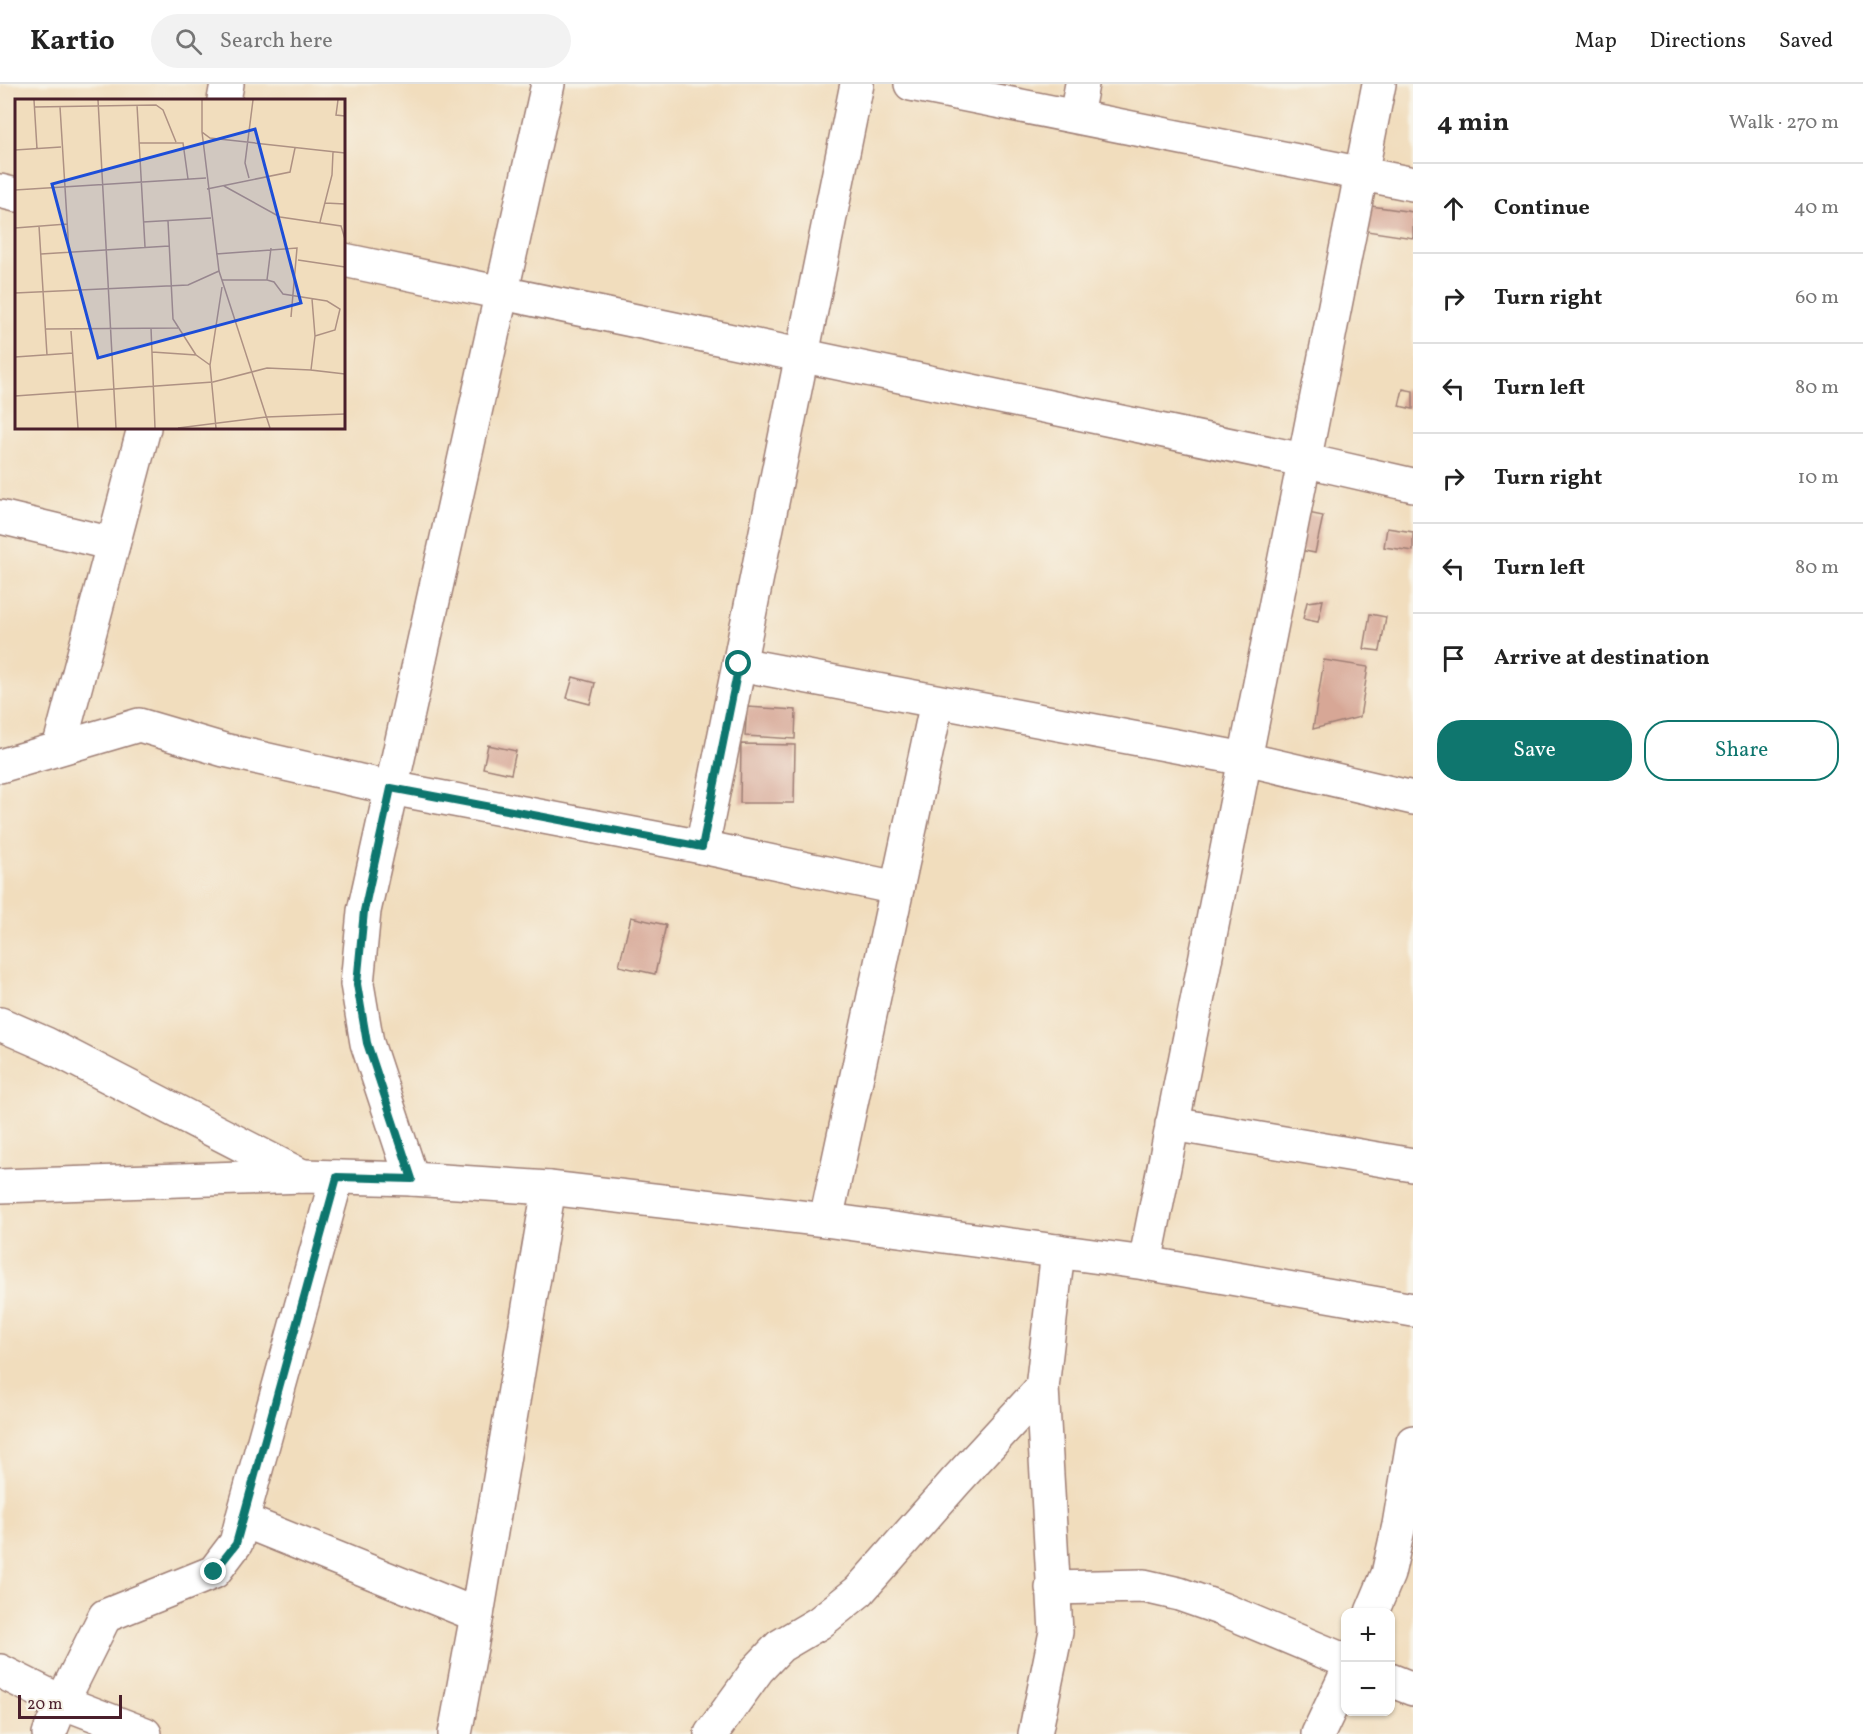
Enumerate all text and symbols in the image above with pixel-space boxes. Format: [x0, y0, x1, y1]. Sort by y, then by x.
search box [151, 14, 571, 68]
text: Kartio [30, 22, 115, 61]
icon: search [172, 25, 205, 58]
text: Search here [220, 26, 333, 57]
text: Map [1575, 27, 1617, 56]
text: Directions [1650, 27, 1746, 56]
text: Saved [1779, 27, 1833, 56]
inset map [15, 99, 345, 429]
text: 4 min [1437, 105, 1509, 141]
text: Walk · 270 m [1729, 109, 1839, 137]
icon: ahead [1437, 192, 1470, 225]
text: Continue [1494, 193, 1590, 224]
text: 40 m [1794, 194, 1839, 222]
icon: right [1437, 282, 1470, 315]
text: Turn right [1494, 283, 1602, 314]
text: 60 m [1795, 284, 1839, 312]
icon: left [1437, 372, 1470, 405]
text: Turn left [1494, 373, 1585, 404]
text: 80 m [1795, 374, 1839, 402]
icon: right [1437, 462, 1470, 495]
text: Turn right [1494, 463, 1602, 494]
text: 10 m [1798, 464, 1839, 492]
icon: left [1437, 552, 1470, 585]
text: Turn left [1494, 553, 1585, 584]
text: 80 m [1795, 554, 1839, 582]
icon: arrive [1437, 642, 1470, 675]
text: Arrive at destination [1494, 643, 1710, 674]
route start [725, 650, 751, 676]
button: Save [1437, 720, 1632, 781]
button: Share [1644, 720, 1839, 781]
route end [200, 1558, 226, 1584]
map controls [1341, 1608, 1395, 1716]
button: + [1341, 1608, 1395, 1662]
button: − [1341, 1662, 1395, 1716]
scale bar [18, 1692, 122, 1720]
text: 20 m [27, 1694, 62, 1716]

